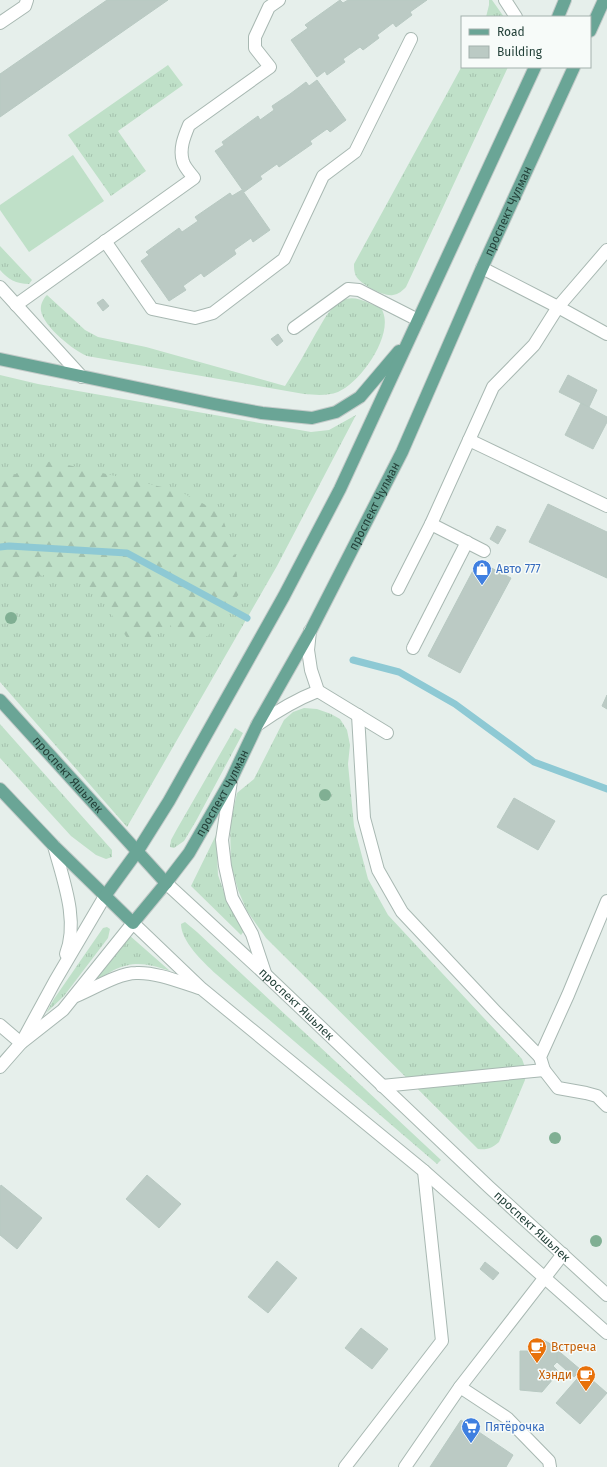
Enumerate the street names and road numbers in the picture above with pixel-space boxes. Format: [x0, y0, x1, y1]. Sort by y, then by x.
street label: проспект Чулман [481, 164, 535, 258]
street label: проспект Чулман [346, 460, 403, 553]
street label: проспект Яшьлек [30, 734, 107, 816]
street label: проспект Чулман [193, 747, 251, 839]
street label: проспект Яшьлек [256, 965, 338, 1043]
street label: проспект Яшьлек [491, 1188, 574, 1265]

